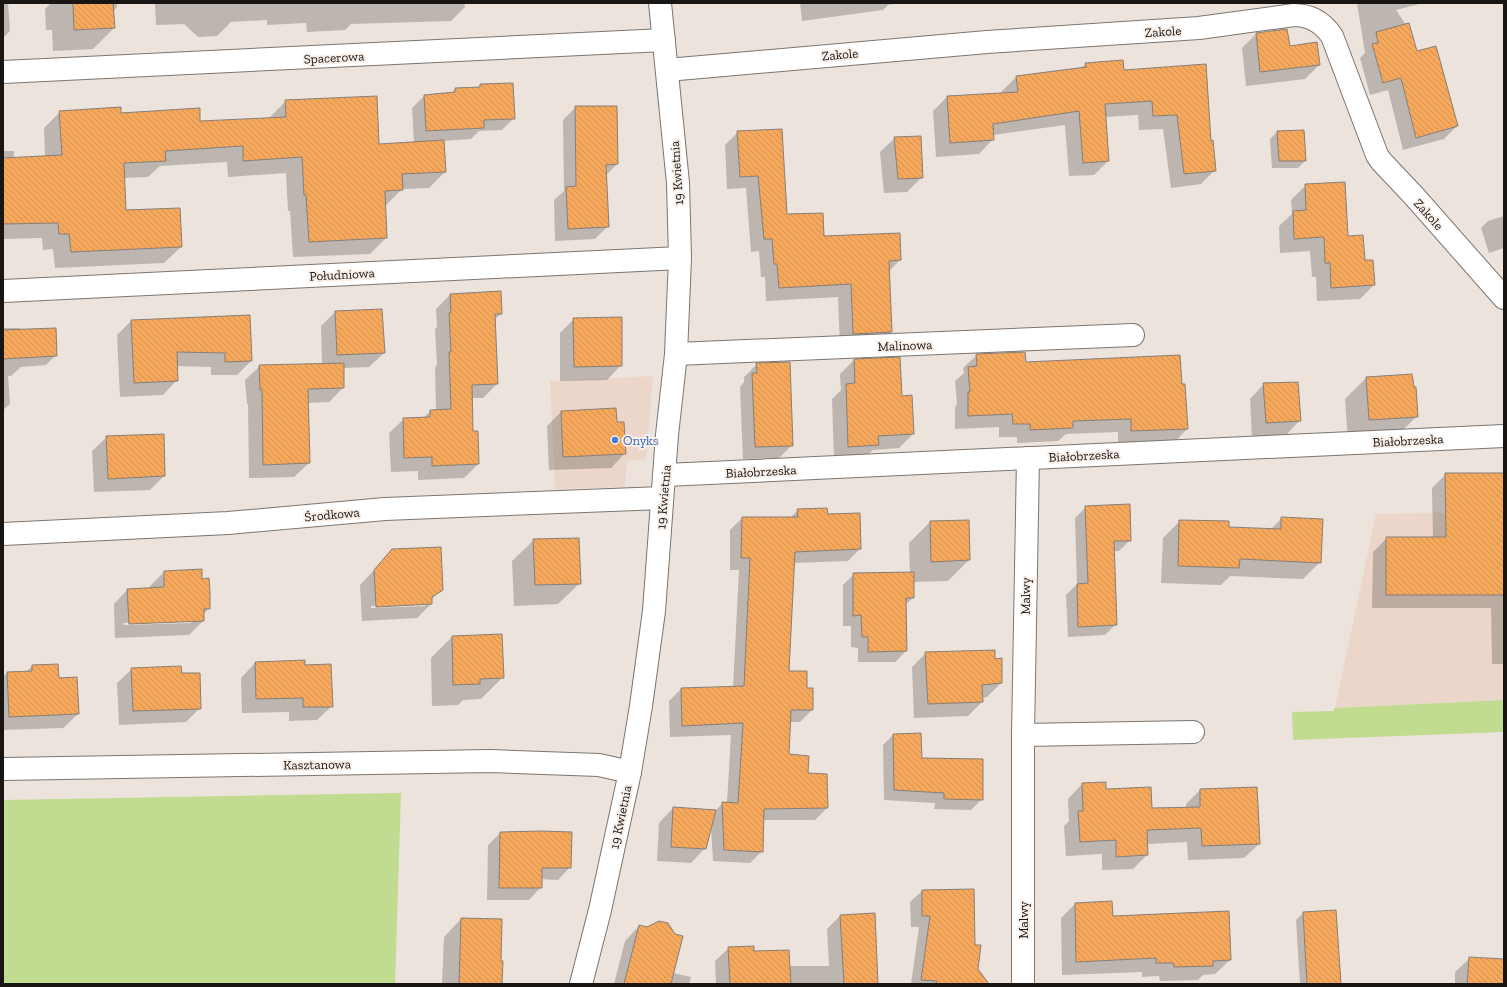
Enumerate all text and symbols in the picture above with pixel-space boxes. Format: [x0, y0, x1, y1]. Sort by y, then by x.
street label: Zakole [1144, 23, 1182, 40]
street label: Zakole [821, 45, 859, 64]
street label: Spacerowa [303, 48, 365, 67]
street label: 19 Kwietnia [667, 140, 686, 206]
street label: Zakole [1411, 196, 1446, 233]
street label: Południowa [309, 265, 376, 284]
street label: Malinowa [877, 337, 933, 354]
street label: Białobrzeska [1372, 431, 1445, 450]
place label: Onyks [623, 433, 659, 448]
marker: Onyks [610, 435, 620, 445]
street label: Białobrzeska [1048, 446, 1121, 465]
street label: Białobrzeska [725, 462, 798, 481]
street label: 19 Kwietnia [653, 464, 674, 530]
street label: Środkowa [304, 505, 361, 524]
street label: Malwy [1018, 577, 1033, 615]
street label: Kasztanowa [283, 756, 352, 773]
street label: 19 Kwietnia [606, 783, 635, 850]
street label: Malwy [1016, 901, 1031, 939]

